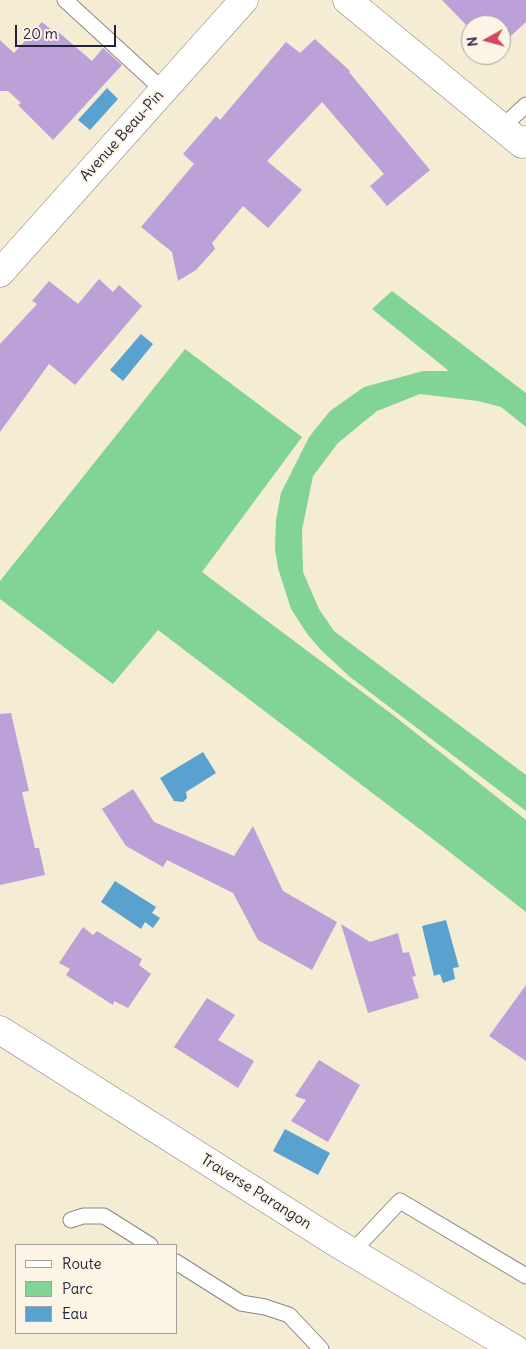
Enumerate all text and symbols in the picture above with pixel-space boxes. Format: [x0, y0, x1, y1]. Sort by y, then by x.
scale bar [18, 15, 119, 47]
north arrow [461, 15, 511, 65]
text: 20 m [23, 24, 58, 43]
text: N [463, 36, 482, 48]
street label: Avenue Beau-Pin [76, 87, 168, 185]
street label: Traverse Parangon [197, 1151, 315, 1233]
legend [15, 1244, 178, 1334]
text: Route [62, 1254, 102, 1273]
text: Parc [62, 1279, 93, 1298]
text: Eau [62, 1304, 88, 1323]

